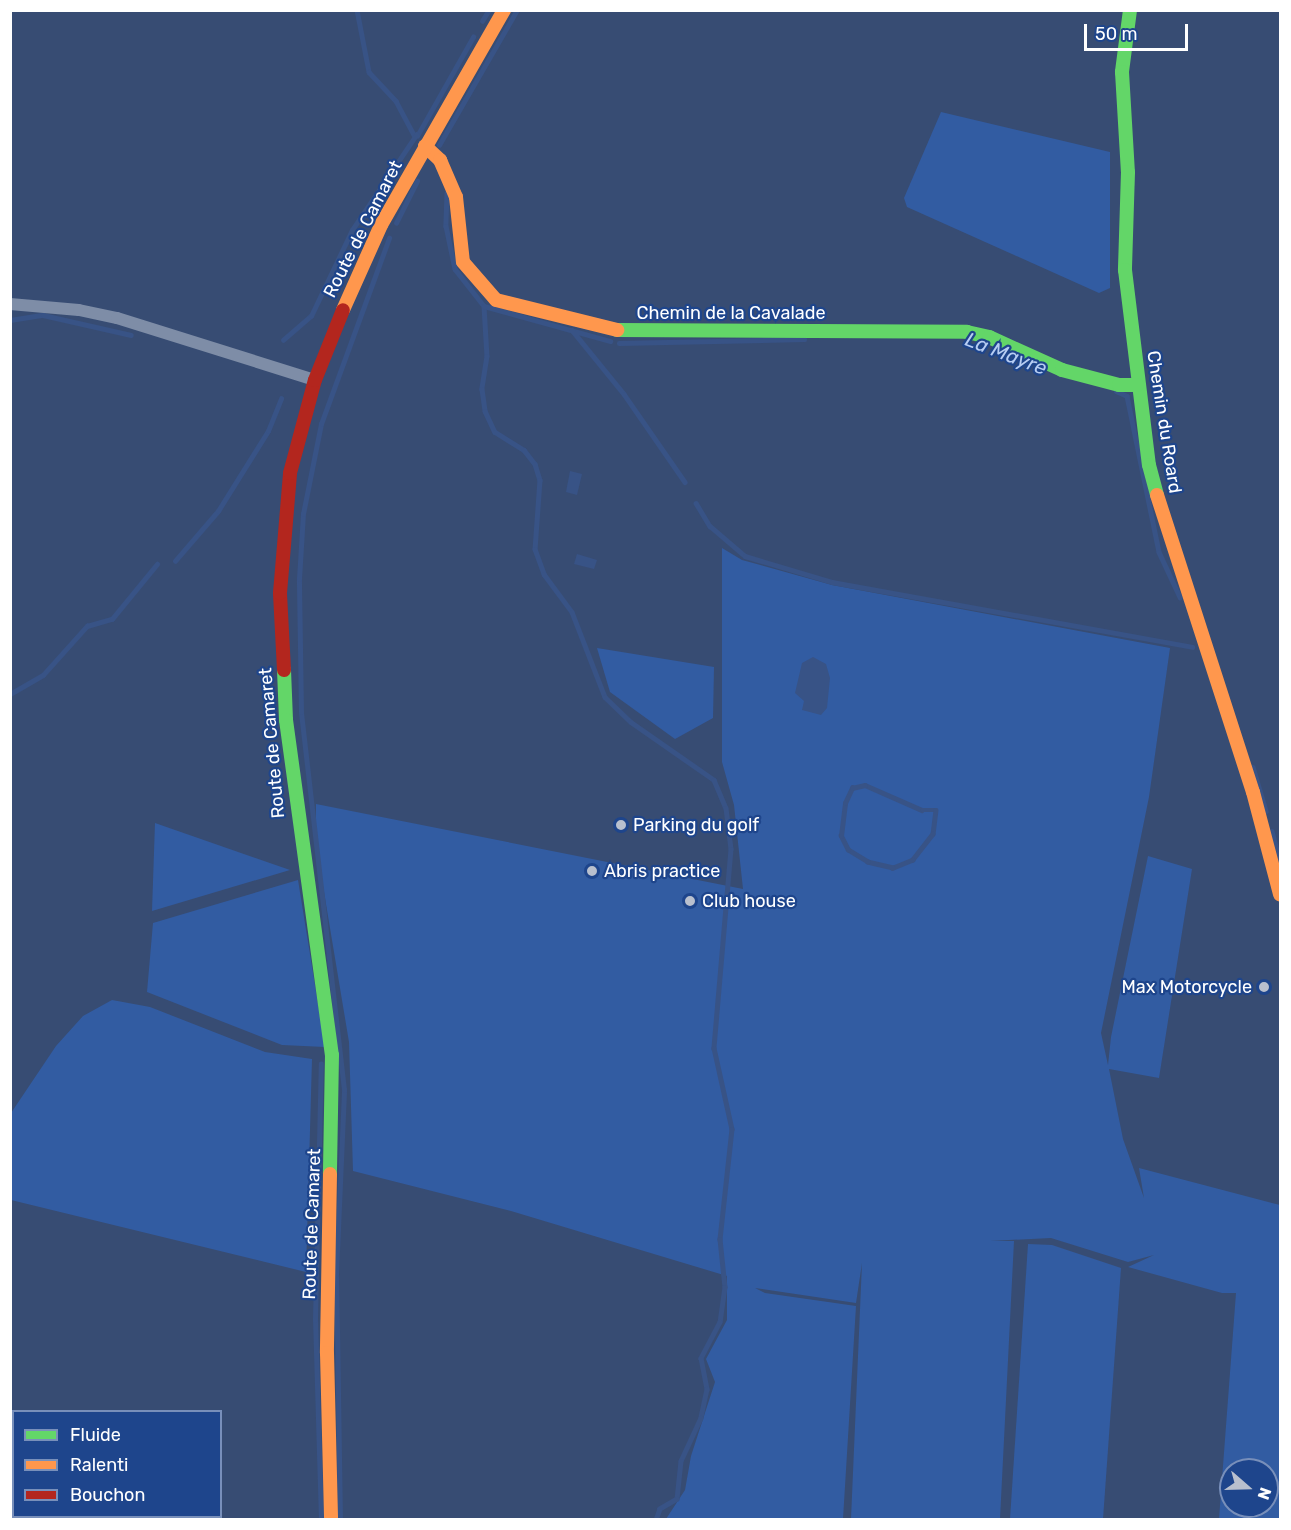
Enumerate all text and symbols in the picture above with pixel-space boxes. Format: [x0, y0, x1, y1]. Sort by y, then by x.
scale bar [1087, 12, 1190, 50]
text: 50 m [1095, 23, 1138, 45]
street label: Route de Camaret [319, 157, 407, 301]
street label: Chemin de la Cavalade [636, 302, 826, 324]
water label: La Mayre [962, 328, 1050, 380]
street label: Chemin du Roard [1142, 349, 1186, 495]
street label: Route de Camaret [255, 667, 289, 819]
place label: Parking du golf [633, 814, 759, 836]
marker: Parking du golf [614, 818, 628, 832]
place label: Abris practice [604, 860, 720, 882]
marker: Abris practice [585, 864, 599, 878]
place label: Club house [702, 890, 796, 912]
marker: Club house [683, 894, 697, 908]
place label: Max Motorcycle [1121, 976, 1252, 998]
marker: Max Motorcycle [1257, 980, 1271, 994]
street label: Route de Camaret [299, 1148, 325, 1300]
legend [12, 1410, 222, 1518]
text: Fluide [70, 1424, 121, 1446]
text: Ralenti [70, 1454, 128, 1476]
north arrow [1219, 1458, 1279, 1518]
text: Bouchon [70, 1484, 145, 1506]
text: N [1254, 1485, 1275, 1502]

